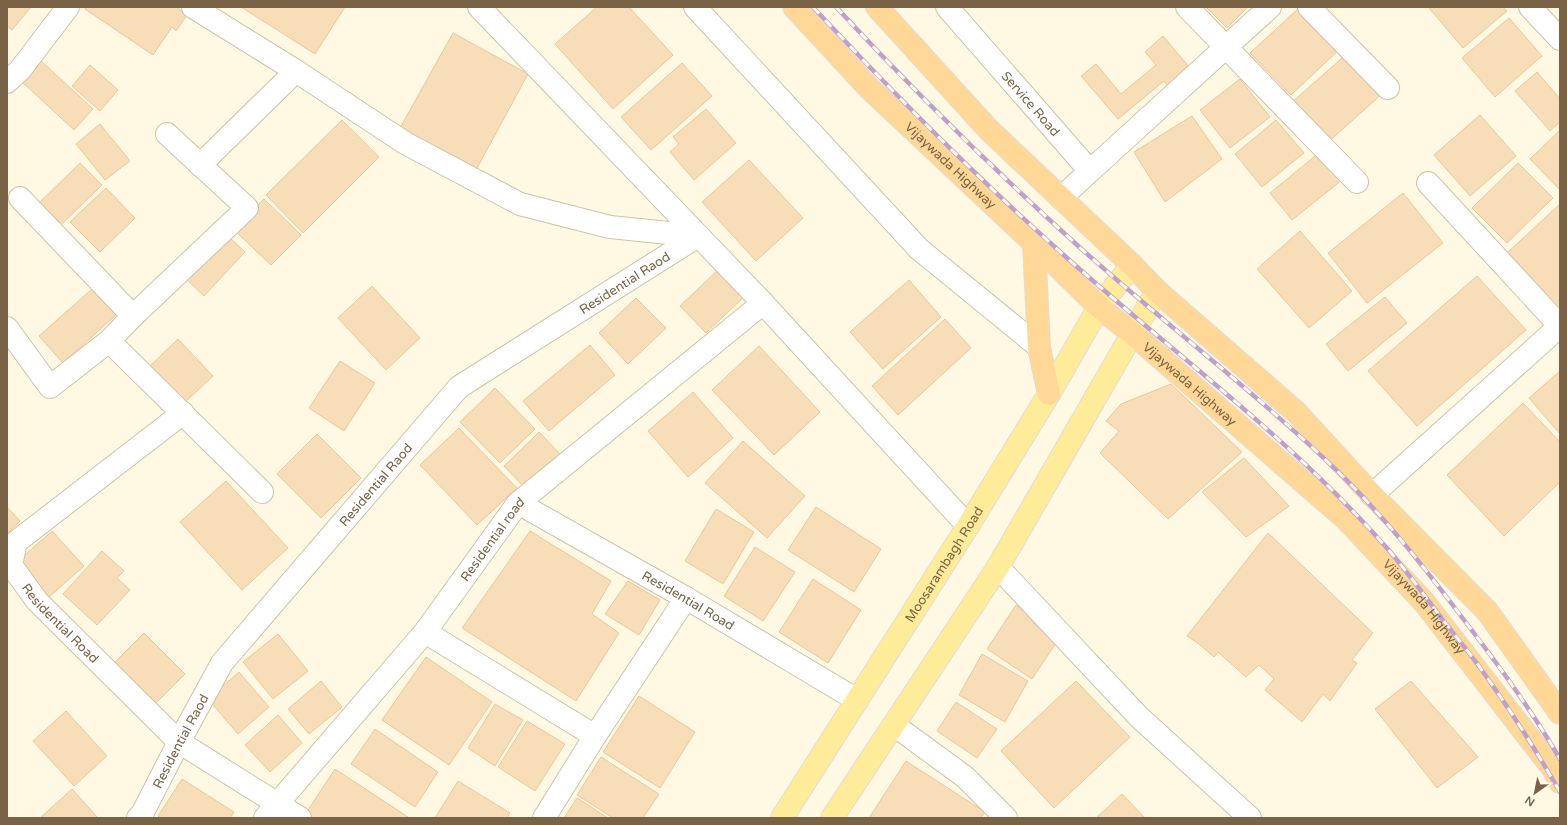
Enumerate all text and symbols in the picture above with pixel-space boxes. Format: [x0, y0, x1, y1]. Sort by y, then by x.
street label: Service Road [998, 68, 1063, 140]
street label: Vijaywada Highway [901, 119, 999, 213]
street label: Residential Raod [577, 249, 673, 318]
street label: Vijaywada Highway [1139, 339, 1240, 430]
street label: Residential Raod [336, 440, 416, 530]
street label: Residential road [457, 494, 528, 585]
street label: Moosarambagh Road [902, 504, 987, 625]
street label: Vijaywada Highway [1379, 556, 1468, 658]
street label: Residential Road [639, 568, 737, 634]
street label: Residential Road [18, 581, 102, 667]
street label: Residential Raod [150, 692, 213, 791]
north arrow [1515, 773, 1555, 813]
text: N [1523, 793, 1537, 809]

